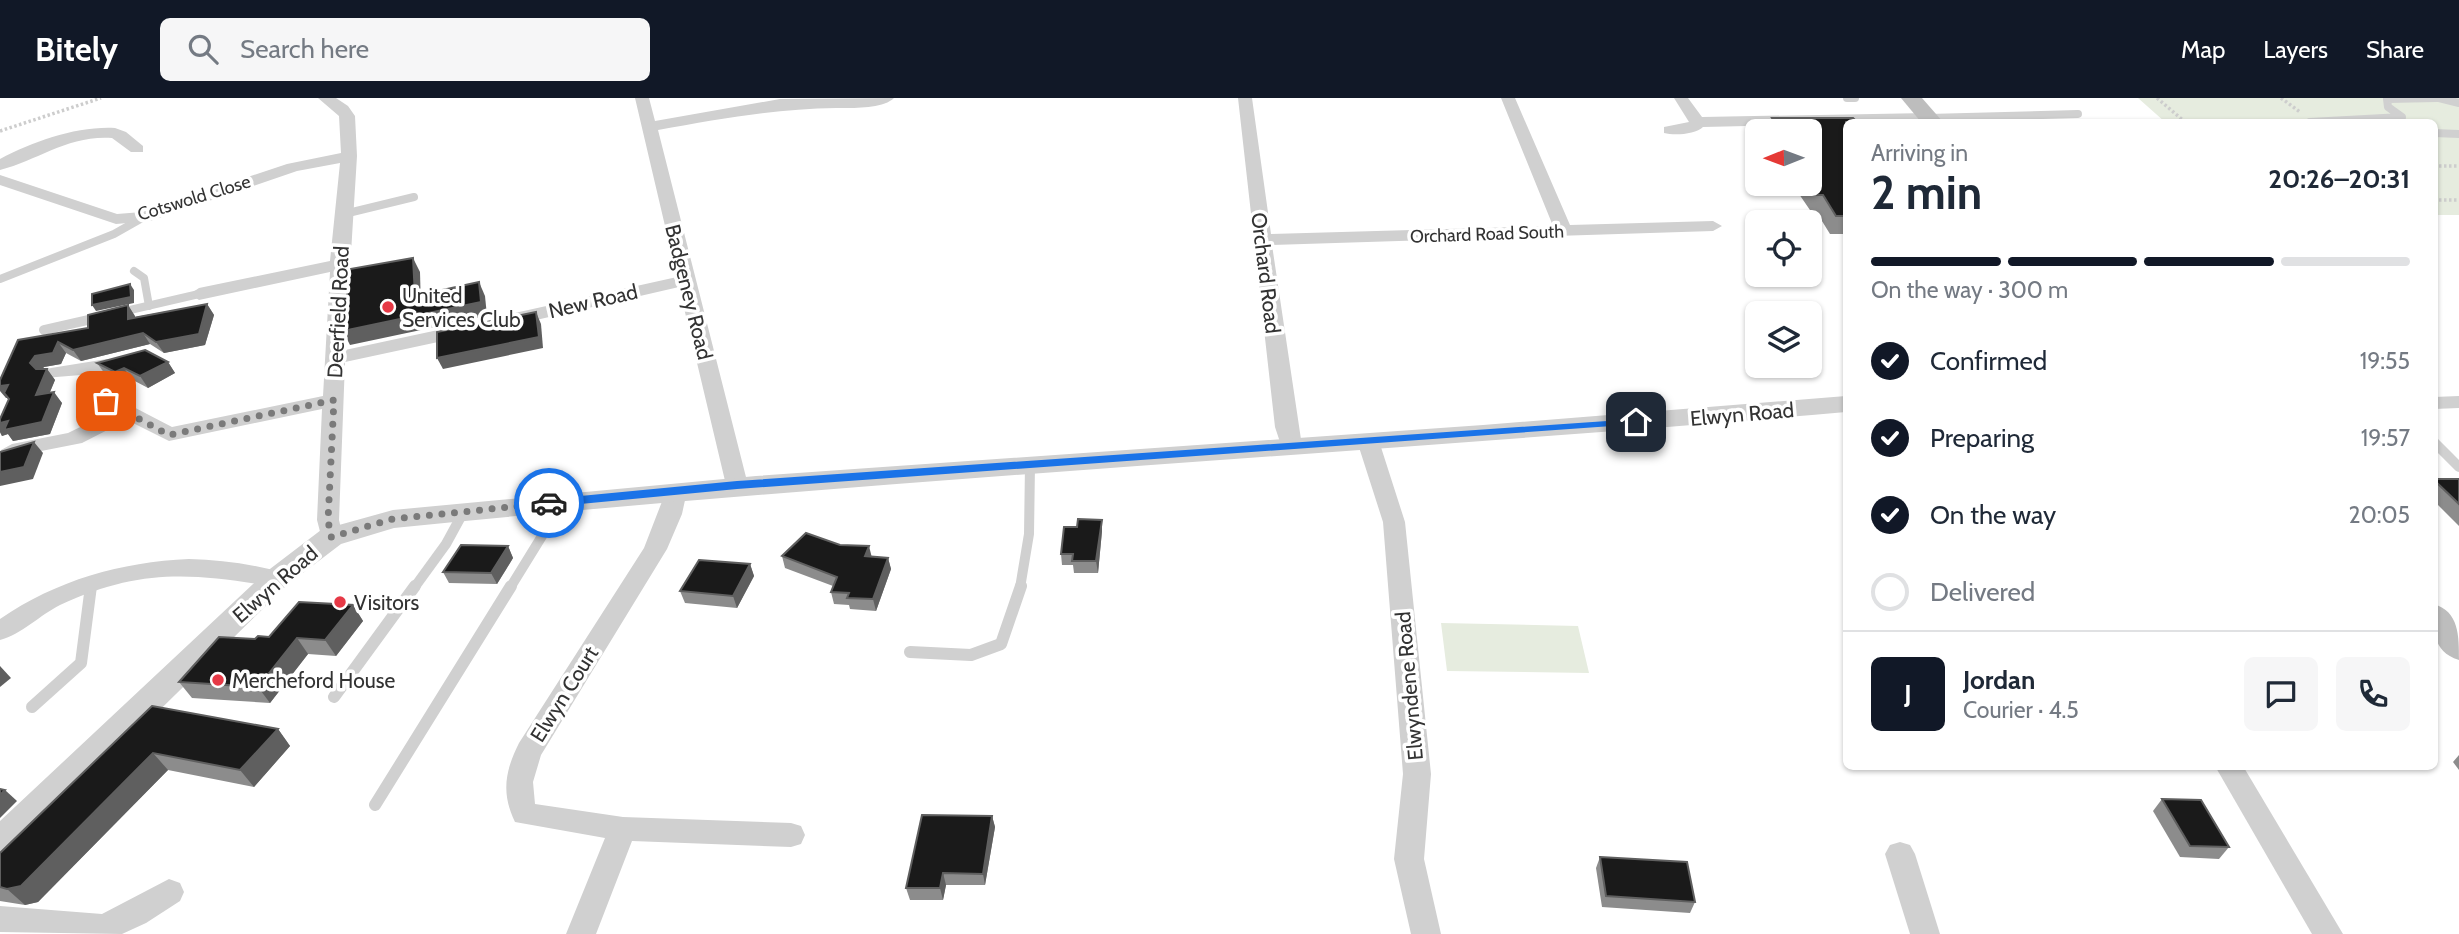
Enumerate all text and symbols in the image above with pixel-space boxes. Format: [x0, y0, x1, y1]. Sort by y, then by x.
search box [160, 18, 650, 81]
text: Bitely [35, 29, 118, 69]
icon: search [184, 30, 222, 68]
text: Search here [240, 33, 369, 65]
text: Map [2181, 35, 2225, 64]
text: Layers [2263, 35, 2328, 64]
text: Share [2366, 35, 2424, 64]
north arrow [1745, 119, 1822, 196]
map controls [1745, 119, 1822, 378]
text: Arriving in [1871, 139, 1968, 167]
text: 20:26–20:31 [2268, 163, 2410, 195]
text: 2 min [1871, 165, 1982, 221]
street label: Cotswold Close [135, 170, 253, 226]
button: locate [1745, 210, 1822, 287]
street label: Orchard Road [1246, 211, 1286, 335]
street label: Orchard Road South [1410, 220, 1564, 248]
street label: Badgeney Road [660, 222, 718, 362]
street label: Deerfield Road [322, 245, 354, 379]
text: On the way · 300 m [1871, 276, 2068, 304]
street label: New Road [546, 279, 640, 323]
place label: United Services Club [402, 283, 521, 332]
marker: United Services Club [380, 299, 396, 315]
button: layers [1745, 301, 1822, 378]
icon: check [1871, 342, 1909, 380]
text: Confirmed [1930, 345, 2047, 377]
text: 19:55 [2360, 347, 2410, 375]
pin [76, 371, 136, 431]
icon: bag [87, 382, 125, 420]
pin [1606, 392, 1666, 452]
street label: Elwyn Road [1689, 397, 1795, 431]
icon: home [1617, 403, 1655, 441]
icon: check [1871, 419, 1909, 457]
text: Preparing [1930, 422, 2034, 454]
text: 19:57 [2361, 424, 2410, 452]
courier [514, 468, 584, 538]
icon: car [530, 484, 568, 522]
icon: check [1871, 496, 1909, 534]
text: On the way [1930, 499, 2056, 531]
text: 20:05 [2349, 501, 2410, 529]
street label: Elwyn Road [227, 540, 323, 628]
text: Delivered [1930, 576, 2035, 608]
place label: Visitors [354, 590, 420, 615]
marker: Visitors [332, 594, 348, 610]
street label: Elwyndene Road [1390, 611, 1428, 761]
street label: Elwyn Court [525, 642, 603, 746]
button: chat [2244, 657, 2318, 731]
button: phone [2336, 657, 2410, 731]
text: Jordan [1963, 664, 2035, 696]
place label: Mercheford House [232, 668, 395, 693]
marker: Mercheford House [210, 672, 226, 688]
text: J [1904, 678, 1912, 710]
text: Courier · 4.5 [1963, 696, 2079, 724]

